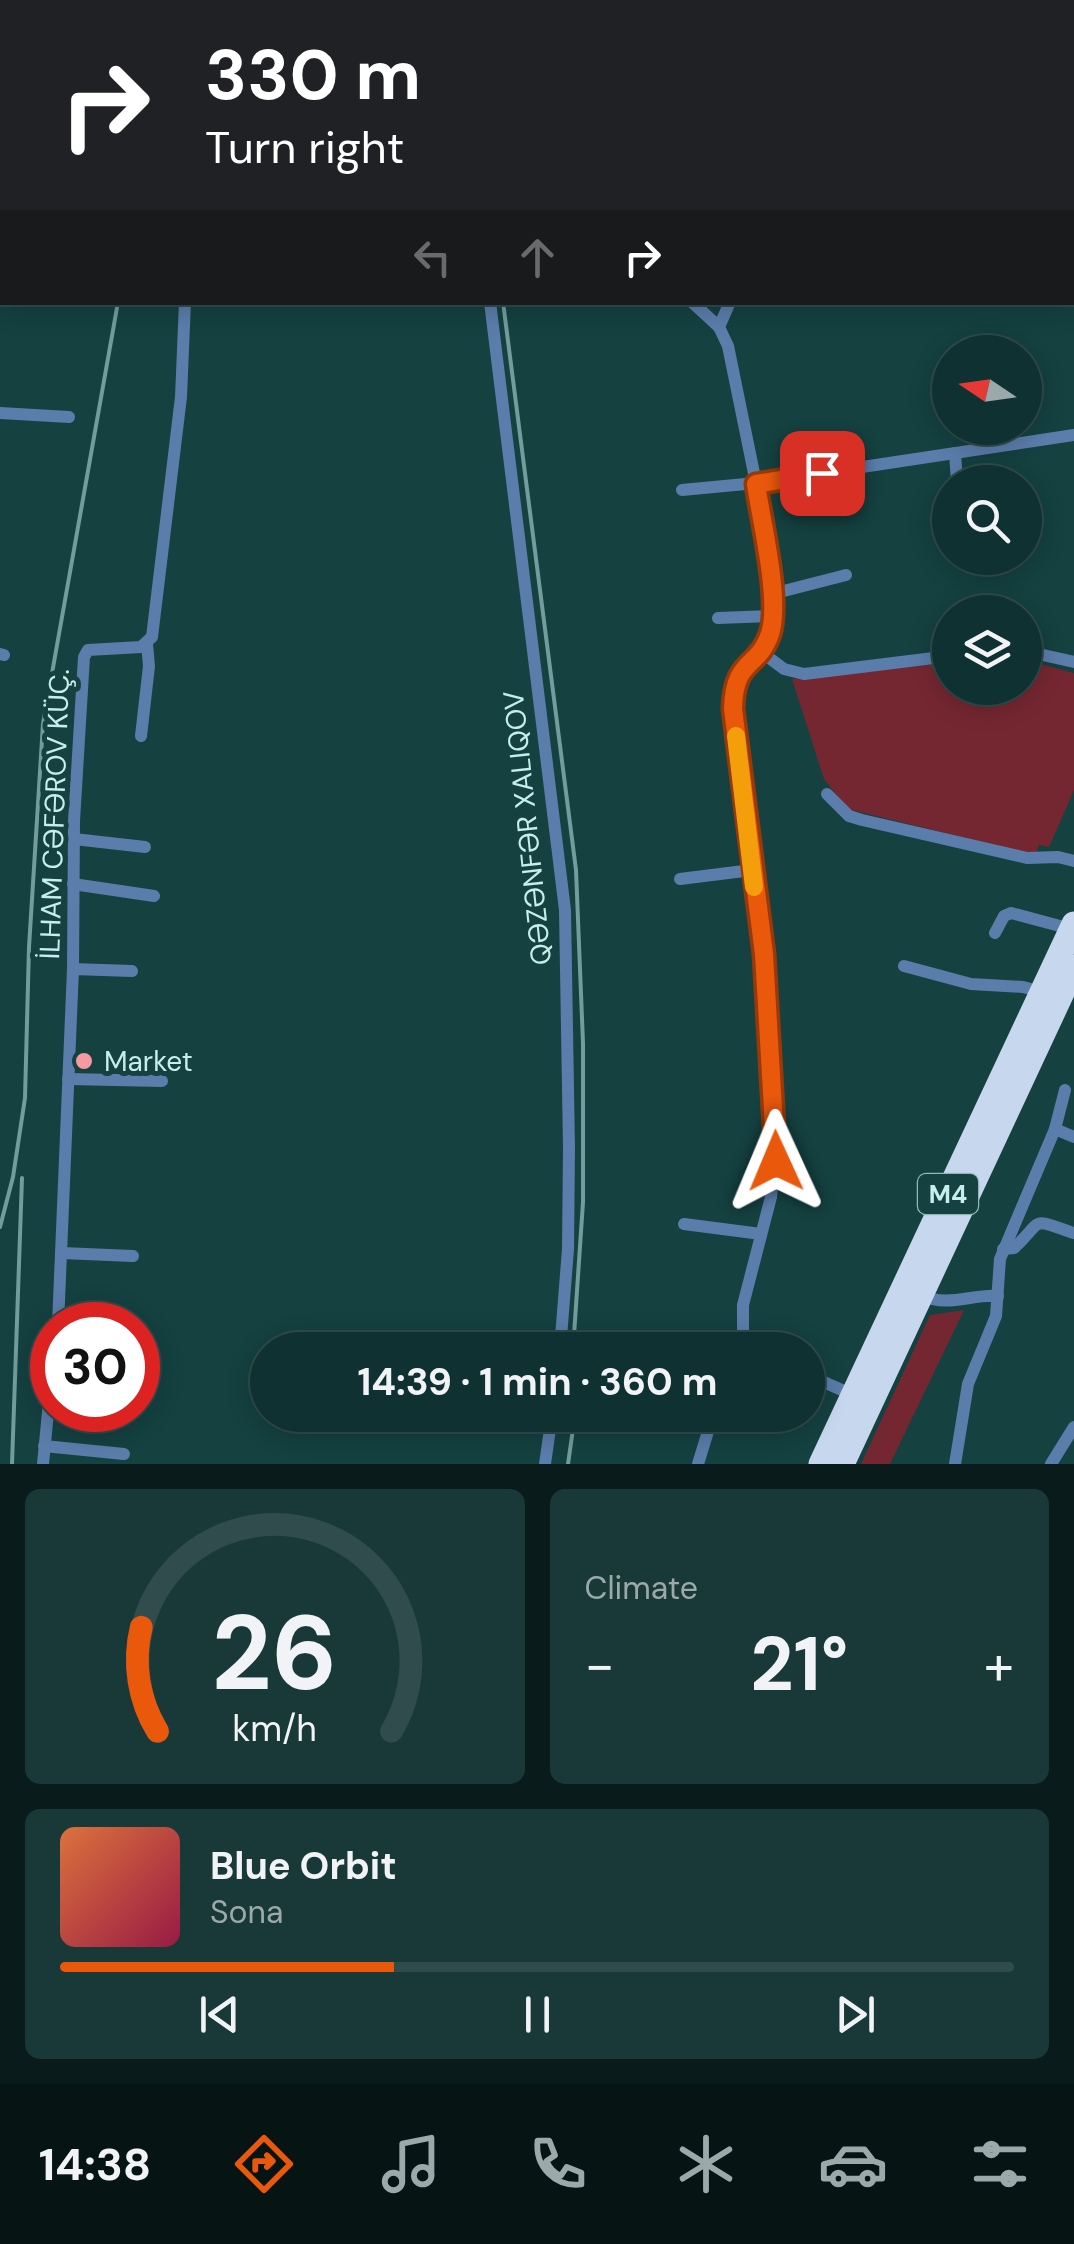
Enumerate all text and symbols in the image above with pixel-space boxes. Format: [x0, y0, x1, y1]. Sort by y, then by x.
text: 330 m [205, 30, 421, 121]
icon: right [40, 40, 170, 170]
text: Turn right [205, 118, 404, 177]
icon: left [405, 230, 460, 285]
icon: ahead [510, 230, 565, 285]
icon: right [615, 230, 670, 285]
north arrow [932, 335, 1042, 445]
map controls [932, 335, 1042, 705]
pin [780, 431, 865, 516]
icon: arrive [795, 446, 850, 501]
button: search [932, 465, 1042, 575]
button: layers [932, 595, 1042, 705]
street label: İLHAM CƏFƏROV KÜÇ. [31, 668, 78, 960]
street label: QƏZƏNFƏR XALIQOV [495, 689, 560, 967]
place label: Market [104, 1043, 193, 1080]
marker: Market [73, 1050, 95, 1072]
position arrow [724, 1109, 828, 1213]
road number: M4 [918, 1174, 978, 1214]
speed limit sign: 30 [30, 1302, 160, 1432]
text: 14:39 · 1 min · 360 m [357, 1357, 718, 1407]
text: Climate [585, 1567, 698, 1609]
text: 26 [212, 1586, 338, 1721]
text: 21° [750, 1616, 848, 1713]
text: − [585, 1629, 615, 1701]
text: + [984, 1629, 1014, 1701]
text: km/h [233, 1706, 317, 1752]
text: Blue Orbit [210, 1841, 397, 1891]
text: Sona [210, 1891, 283, 1933]
icon: previous [192, 1987, 247, 2042]
icon: pause [510, 1987, 565, 2042]
icon: next [828, 1987, 883, 2042]
icon: directions [229, 2129, 299, 2199]
icon: music [376, 2129, 446, 2199]
icon: phone [523, 2129, 593, 2199]
icon: climate [671, 2129, 741, 2199]
icon: car [818, 2129, 888, 2199]
icon: filters [965, 2129, 1035, 2199]
text: 14:38 [39, 2135, 151, 2194]

